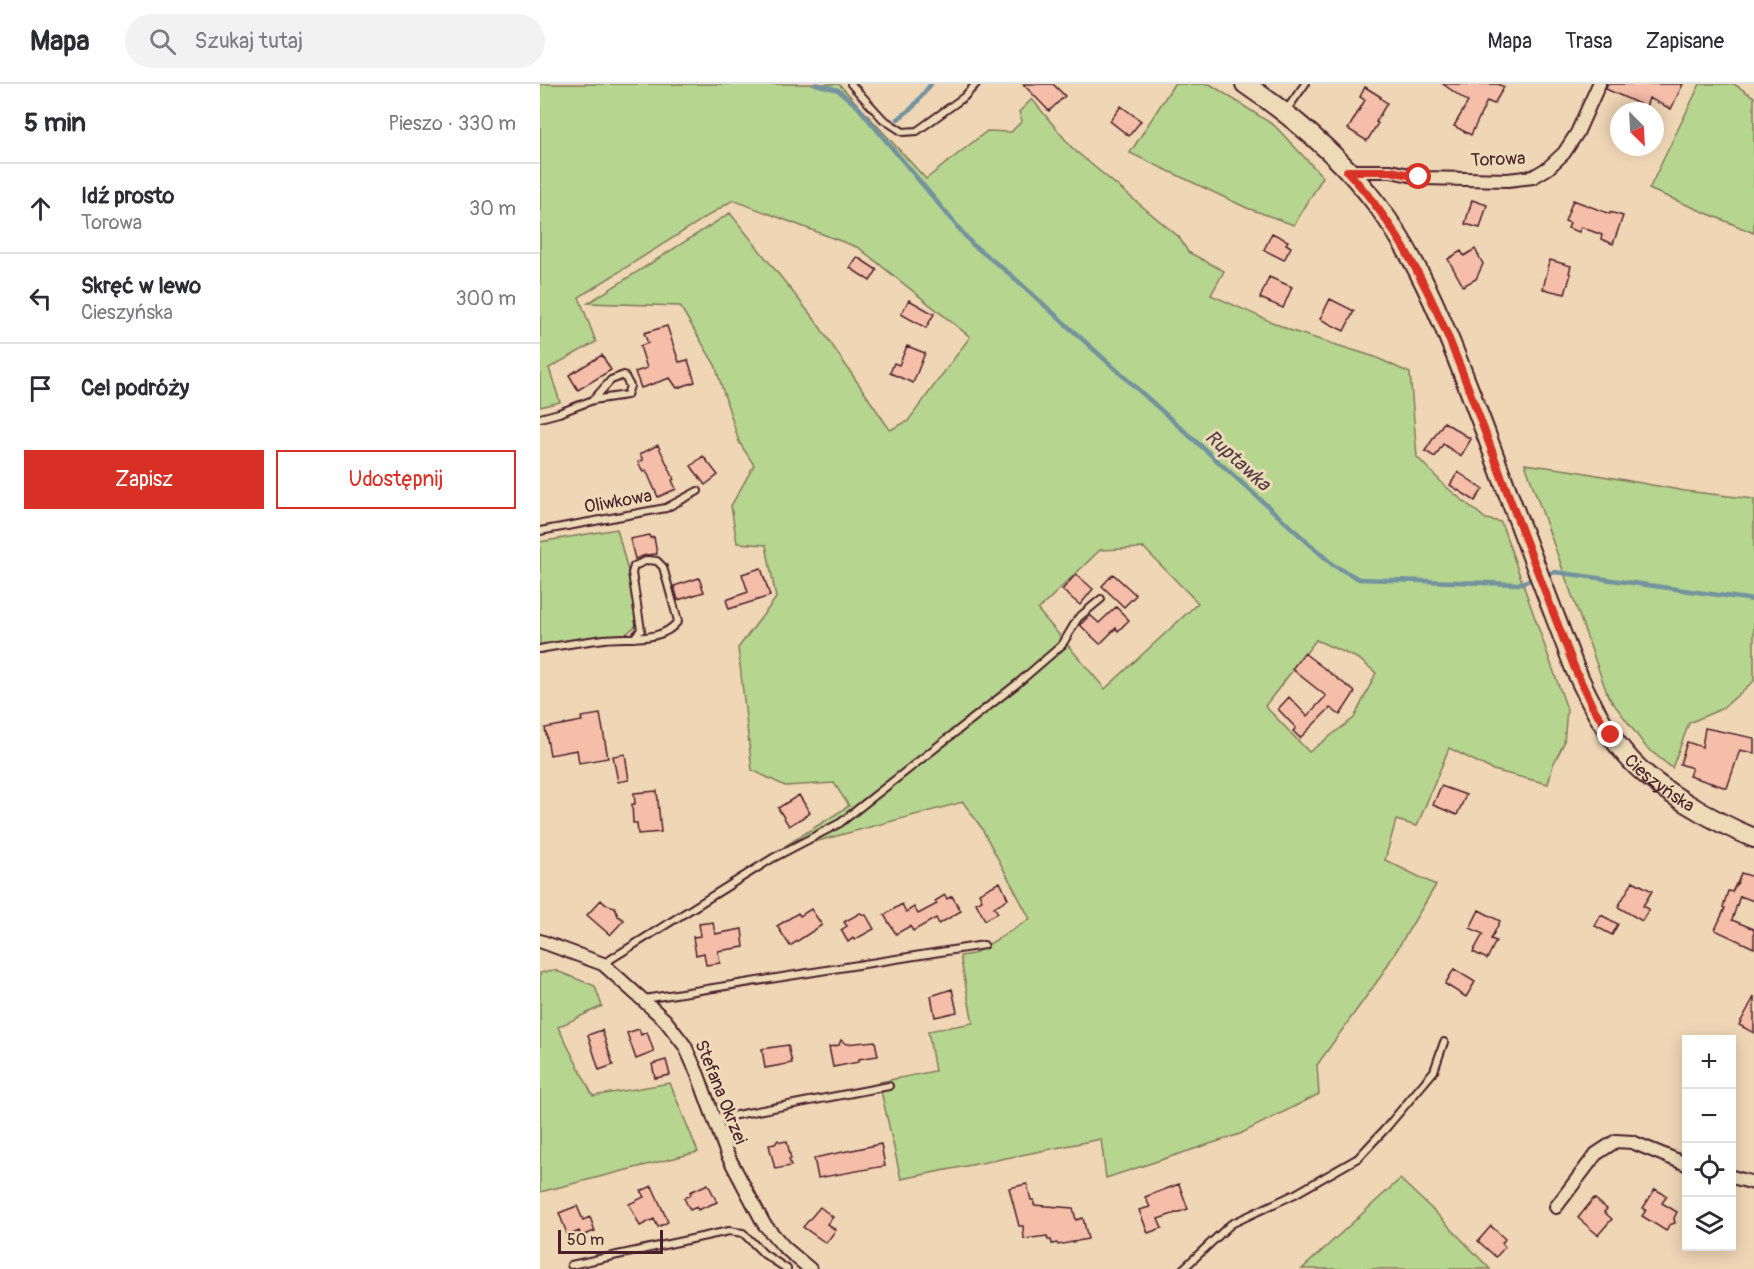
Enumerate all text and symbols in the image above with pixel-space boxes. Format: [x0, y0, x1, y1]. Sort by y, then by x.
search box [125, 14, 545, 68]
text: Mapa [30, 24, 89, 59]
icon: search [146, 25, 179, 58]
text: Szukaj tutaj [194, 27, 303, 55]
text: Mapa [1487, 28, 1532, 55]
text: Trasa [1565, 28, 1613, 55]
text: Zapisane [1646, 28, 1724, 55]
north arrow [1610, 102, 1664, 156]
text: 5 min [24, 107, 86, 139]
text: Pieszo · 330 m [388, 111, 516, 136]
street label: Torowa [1470, 147, 1526, 172]
route start [1405, 163, 1431, 189]
text: Idź prosto [81, 182, 174, 210]
icon: ahead [24, 192, 57, 225]
text: 30 m [469, 196, 516, 221]
text: Torowa [81, 210, 142, 235]
text: Skręć w lewo [81, 272, 201, 300]
icon: left [24, 282, 57, 315]
text: 300 m [455, 286, 516, 311]
text: Cieszyńska [81, 300, 173, 325]
icon: arrive [24, 372, 57, 405]
text: Cel podróży [81, 374, 189, 402]
water label: Ruptawka [1200, 424, 1277, 497]
button: Zapisz [24, 450, 264, 509]
button: Udostępnij [276, 450, 516, 509]
street label: Oliwkowa [582, 484, 654, 519]
route end [1597, 721, 1623, 747]
street label: Cieszyńska [1619, 749, 1699, 818]
map controls [1682, 1035, 1736, 1251]
button: + [1682, 1035, 1736, 1089]
street label: Stefana Okrzei [689, 1037, 752, 1148]
button: − [1682, 1089, 1736, 1143]
button: locate [1682, 1143, 1736, 1197]
button: layers [1682, 1197, 1736, 1251]
scale bar [558, 1227, 663, 1254]
text: 50 m [567, 1230, 604, 1250]

